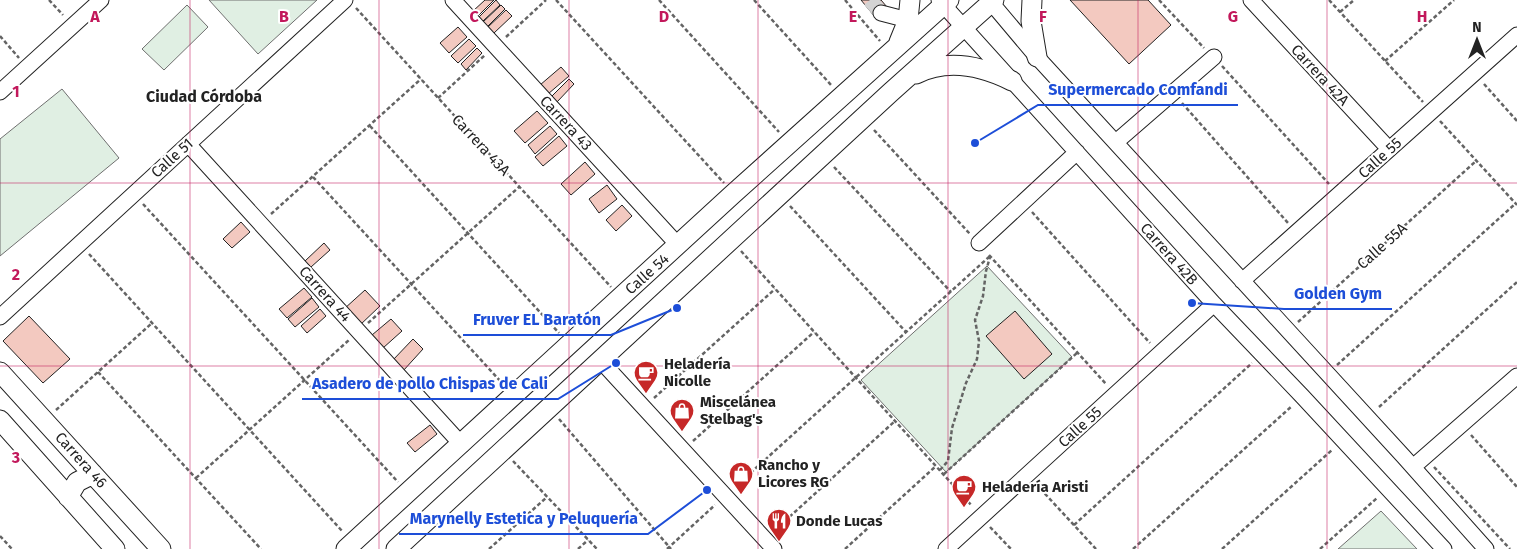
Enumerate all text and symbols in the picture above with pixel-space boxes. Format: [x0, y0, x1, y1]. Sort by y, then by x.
text: A [89, 7, 100, 26]
text: B [279, 7, 289, 26]
text: C [469, 7, 479, 26]
text: D [659, 7, 669, 26]
text: E [849, 7, 857, 26]
text: F [1039, 7, 1047, 26]
text: G [1228, 7, 1238, 26]
text: H [1417, 7, 1427, 26]
north arrow [1452, 15, 1502, 65]
text: N [1472, 19, 1482, 36]
street label: Carrera 42A [1287, 41, 1353, 110]
callout: Supermercado Comfandi [1038, 74, 1238, 105]
text: Supermercado Comfandi [1048, 80, 1228, 99]
text: 1 [12, 82, 20, 101]
district label: Ciudad Córdoba [146, 87, 262, 106]
street label: Carrera 43 [536, 92, 596, 154]
street label: Carrera 43A [448, 111, 514, 180]
street label: Calle 51 [147, 134, 197, 182]
street label: Calle 55 [1355, 134, 1405, 182]
street label: Carrera 42B [1136, 219, 1202, 289]
street label: Calle 55A [1353, 219, 1411, 273]
street label: Calle 54 [621, 250, 673, 298]
street label: Carrera 44 [295, 262, 355, 326]
text: 2 [12, 265, 20, 284]
callout: Golden Gym [1284, 278, 1392, 309]
text: Golden Gym [1294, 284, 1382, 303]
callout: Fruver EL Baratón [463, 304, 611, 335]
text: Fruver EL Baratón [473, 310, 601, 329]
place label: Heladería Nicolle [664, 355, 731, 390]
cafe icon: Heladería Nicolle [633, 360, 659, 394]
callout: Asadero de pollo Chispas de Cali [302, 368, 558, 399]
text: Asadero de pollo Chispas de Cali [311, 374, 548, 393]
place label: Miscelánea Stelbag's [700, 393, 776, 428]
shop icon: Miscelánea Stelbag's [669, 398, 695, 432]
street label: Calle 55 [1055, 403, 1105, 451]
street label: Carrera 46 [51, 428, 111, 492]
text: 3 [11, 448, 20, 467]
place label: Rancho y Licores RG [758, 456, 829, 491]
shop icon: Rancho y Licores RG [728, 461, 754, 495]
cafe icon: Heladería Aristi [951, 474, 977, 508]
place label: Heladería Aristi [982, 478, 1089, 496]
callout: Marynelly Estetica y Peluquería [399, 503, 648, 534]
restaurant icon: Donde Lucas [766, 508, 792, 542]
text: Marynelly Estetica y Peluquería [410, 509, 638, 528]
place label: Donde Lucas [796, 512, 882, 530]

